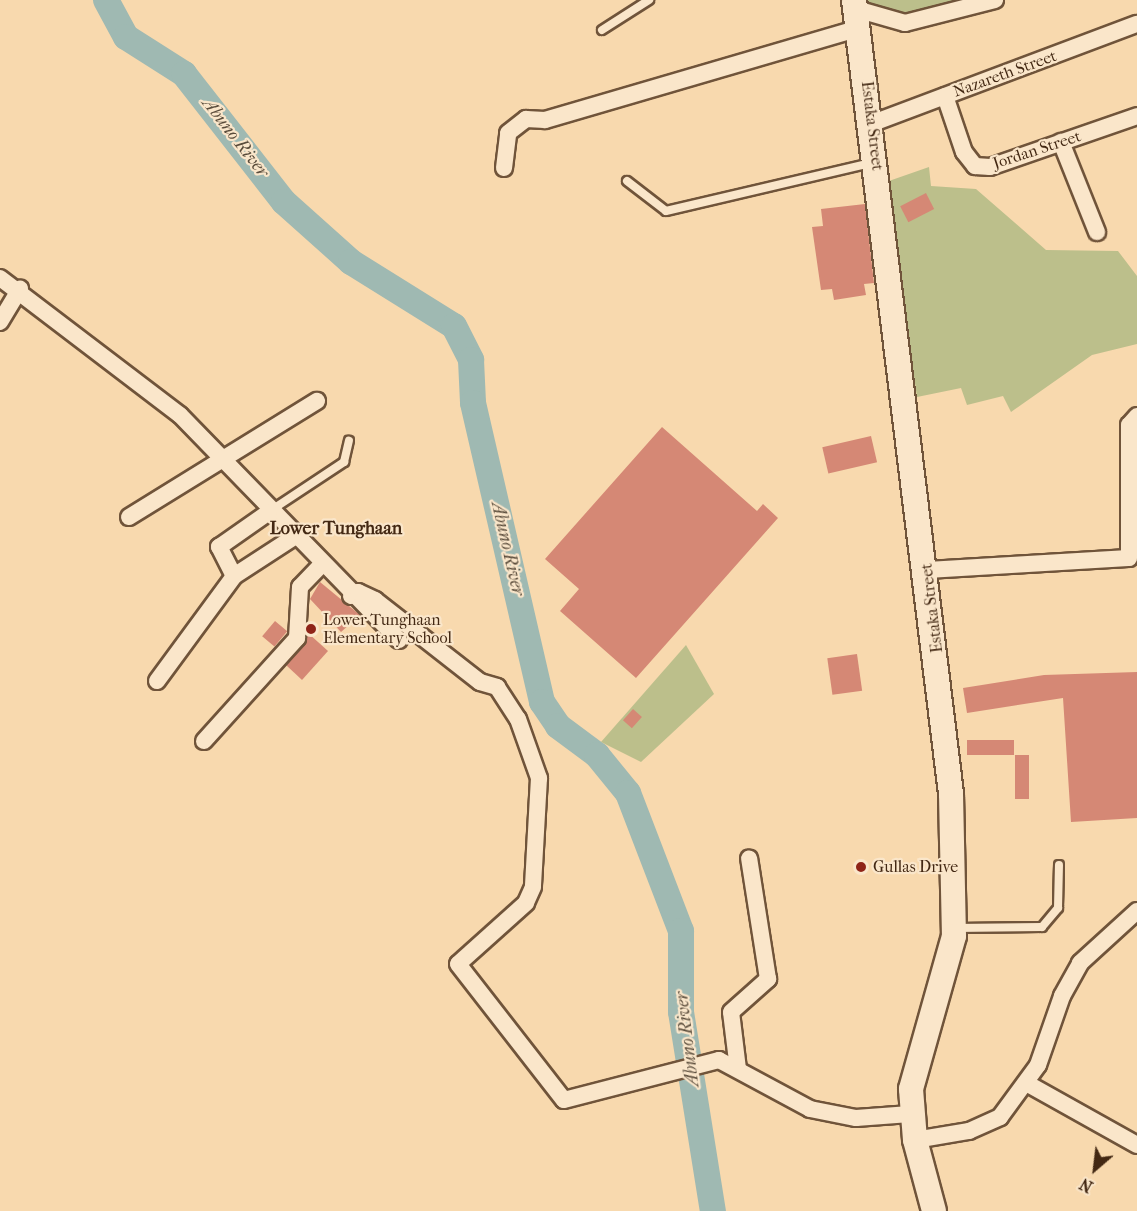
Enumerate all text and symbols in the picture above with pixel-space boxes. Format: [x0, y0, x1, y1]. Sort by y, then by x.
street label: Nazareth Street [951, 46, 1059, 102]
street label: Estaka Street [857, 80, 887, 172]
water label: Abuno River [197, 94, 273, 182]
street label: Jordan Street [991, 127, 1083, 173]
water label: Abuno River [486, 500, 528, 598]
district label: Lower Tunghaan [270, 518, 402, 540]
street label: Estaka Street [917, 562, 947, 654]
place label: Lower Tunghaan Elementary School [323, 610, 452, 648]
marker: Lower Tunghaan Elementary School [304, 622, 318, 636]
place label: Gullas Drive [873, 857, 958, 877]
marker: Gullas Drive [854, 860, 868, 874]
water label: Abuno River [671, 990, 705, 1088]
north arrow [1065, 1139, 1125, 1199]
text: N [1077, 1174, 1096, 1197]

